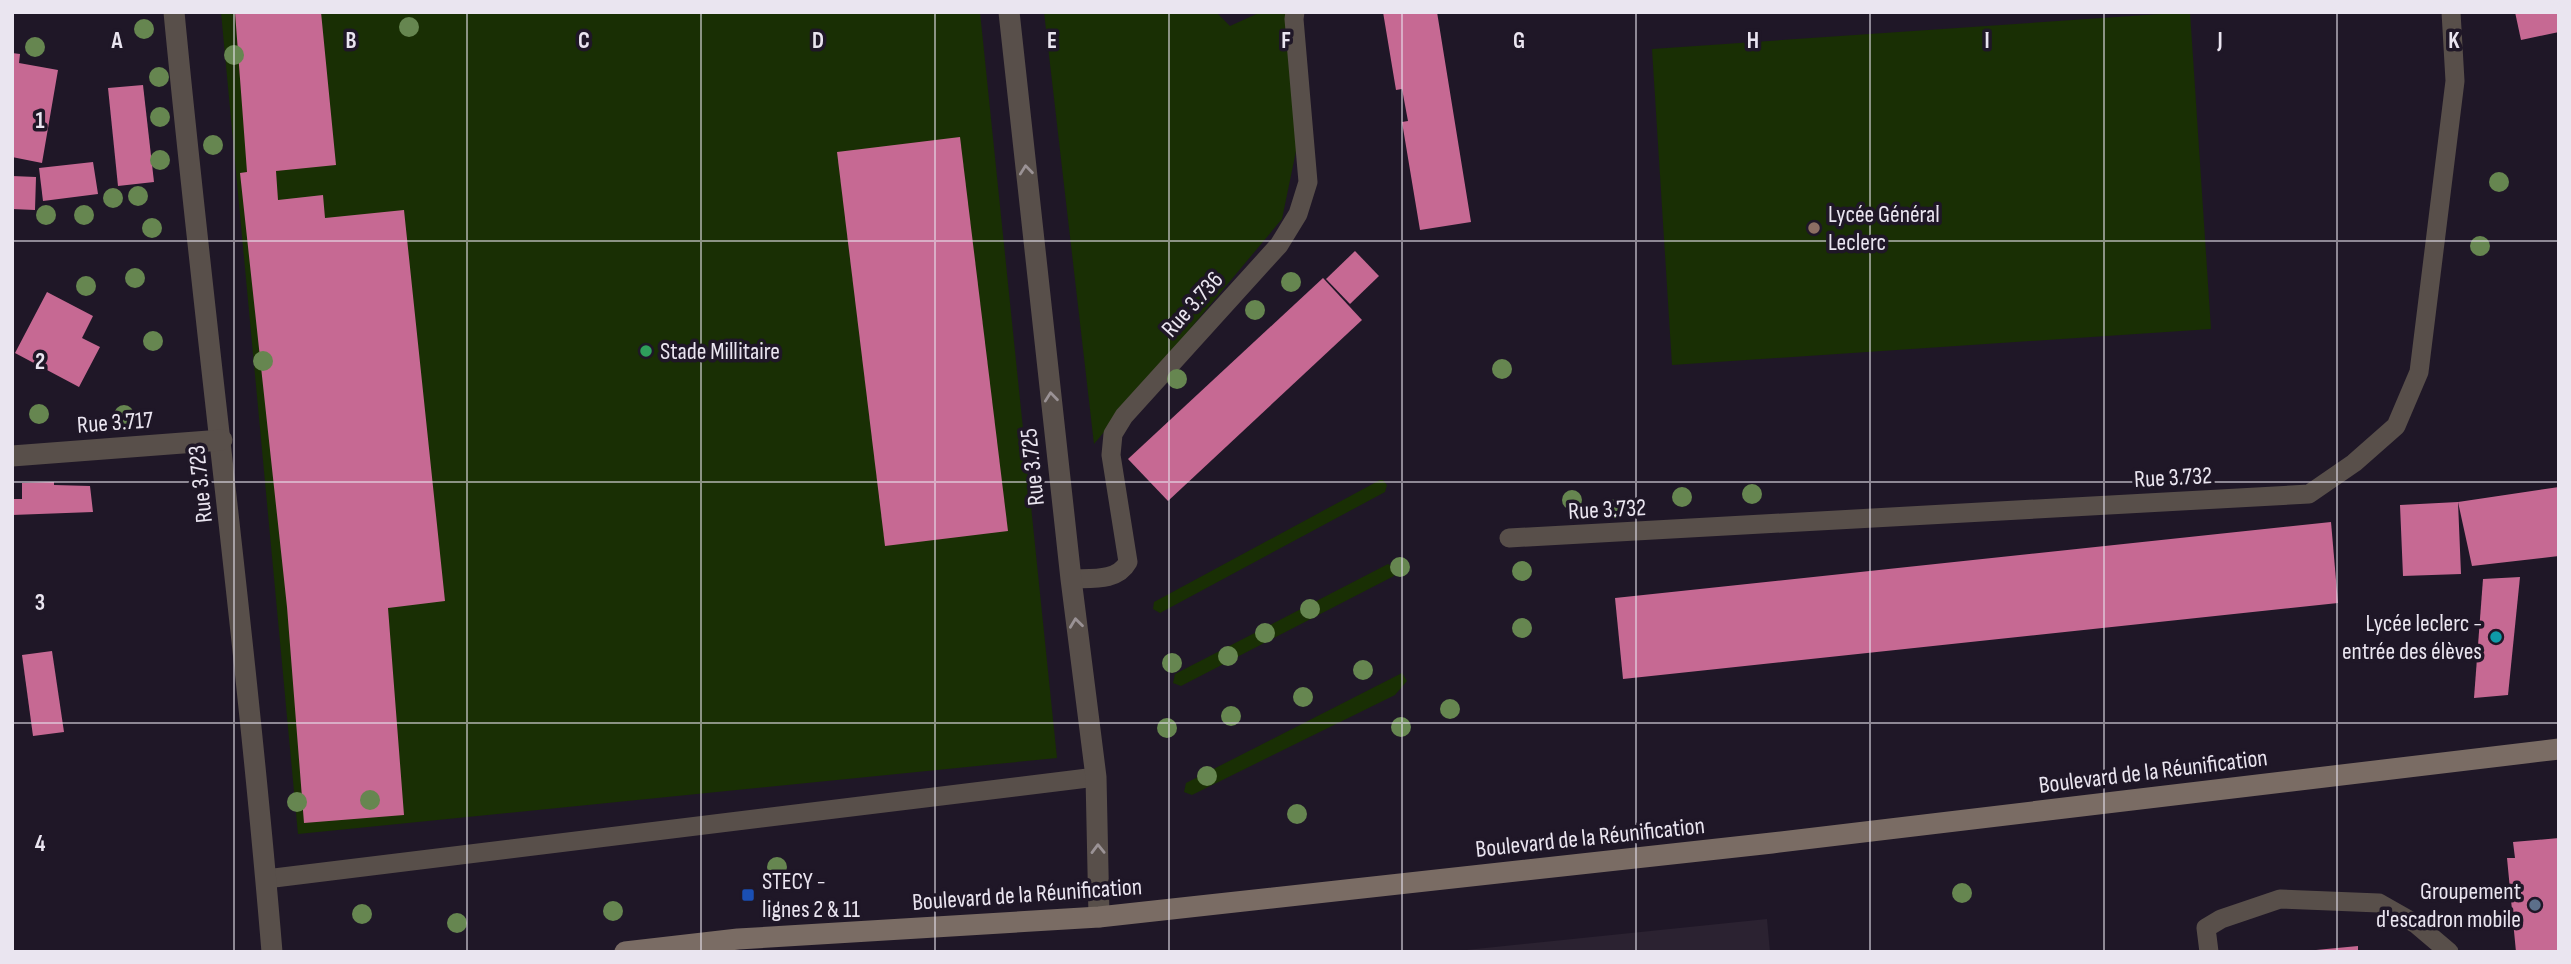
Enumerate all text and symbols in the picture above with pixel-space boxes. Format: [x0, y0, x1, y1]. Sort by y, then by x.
text: A [111, 27, 124, 55]
text: B [346, 27, 357, 55]
text: C [578, 27, 590, 55]
text: D [812, 27, 824, 55]
text: E [1047, 27, 1057, 55]
text: F [1281, 27, 1291, 55]
text: G [1513, 27, 1525, 55]
text: H [1747, 27, 1759, 55]
text: I [1984, 27, 1990, 55]
text: J [2216, 27, 2223, 55]
text: K [2448, 27, 2460, 55]
text: 1 [35, 107, 45, 135]
one-way arrow [1019, 165, 1034, 176]
place label: Lycée Général Leclerc [1828, 200, 1940, 257]
marker: Lycée Général Leclerc [1806, 220, 1822, 236]
street label: Rue 3.736 [1155, 265, 1229, 343]
place label: Stade Millitaire [660, 337, 780, 366]
marker: Stade Millitaire [638, 343, 654, 359]
text: 2 [35, 348, 45, 376]
one-way arrow [1044, 391, 1059, 402]
street label: Rue 3.717 [76, 405, 154, 440]
street label: Rue 3.725 [1014, 427, 1051, 507]
street label: Rue 3.723 [182, 444, 219, 524]
street label: Rue 3.732 [2133, 461, 2213, 494]
street label: Rue 3.732 [1567, 493, 1647, 526]
text: 3 [35, 589, 45, 617]
place label: Lycée leclerc - entrée des élèves [2342, 609, 2482, 666]
one-way arrow [1069, 617, 1084, 629]
marker: Lycée leclerc - entrée des élèves [2488, 629, 2504, 645]
street label: Boulevard de la Réunification [2037, 743, 2269, 800]
street label: Boulevard de la Réunification [1474, 811, 1706, 864]
text: 4 [35, 830, 46, 858]
one-way arrow [1090, 843, 1106, 854]
place label: STECY - lignes 2 & 11 [762, 867, 860, 924]
street label: Boulevard de la Réunification [911, 872, 1143, 917]
place label: Groupement d'escadron mobile [2376, 877, 2521, 934]
marker: STECY - lignes 2 & 11 [740, 887, 756, 903]
marker: Groupement d'escadron mobile [2527, 897, 2543, 913]

